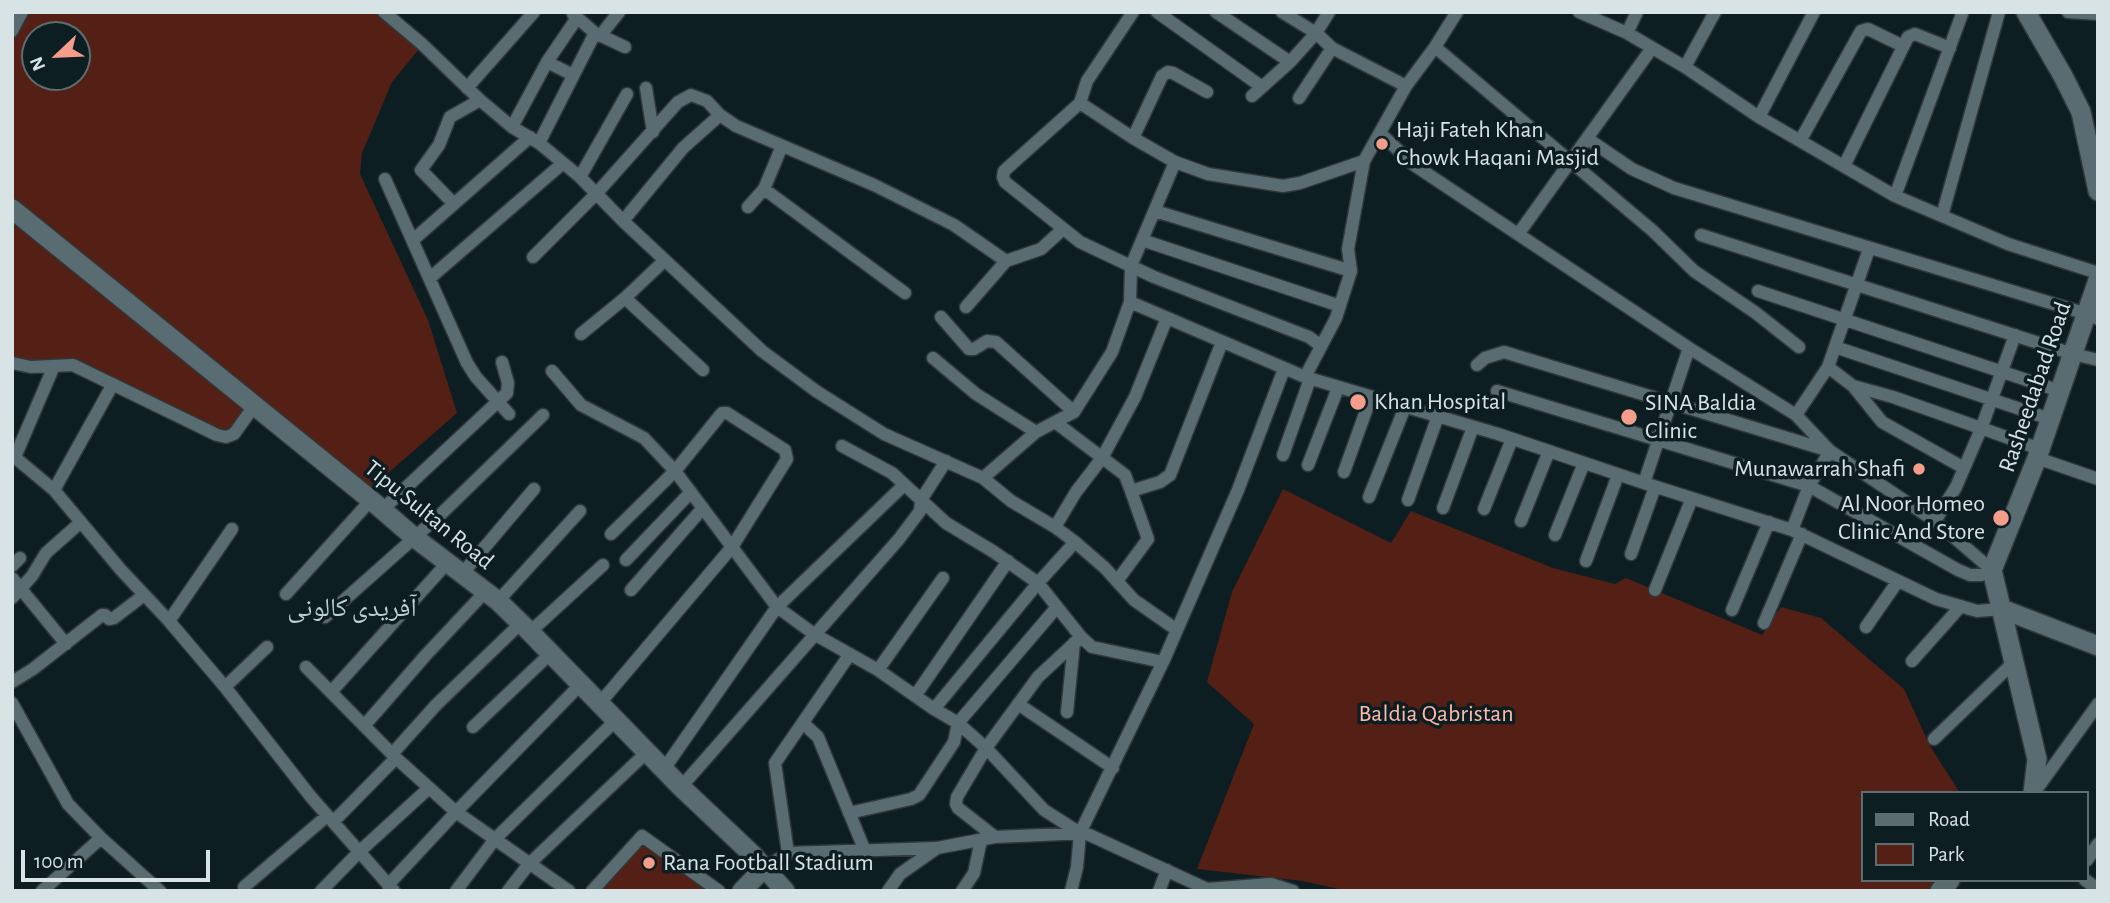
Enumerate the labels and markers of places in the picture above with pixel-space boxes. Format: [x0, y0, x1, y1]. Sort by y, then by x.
place label: Haji Fateh Khan Chowk Haqani Masjid [1396, 116, 1599, 172]
marker: Haji Fateh Khan Chowk Haqani Masjid [1374, 136, 1390, 152]
place label: Khan Hospital [1374, 388, 1506, 416]
place label: SINA Baldia Clinic [1645, 389, 1756, 445]
marker: Khan Hospital [1348, 392, 1368, 412]
marker: SINA Baldia Clinic [1619, 407, 1639, 427]
place label: Munawarrah Shafi [1734, 455, 1905, 483]
marker: Munawarrah Shafi [1911, 461, 1927, 477]
place label: Al Noor Homeo Clinic And Store [1838, 490, 1985, 546]
marker: Al Noor Homeo Clinic And Store [1991, 508, 2011, 528]
place label: Rana Football Stadium [663, 849, 874, 877]
marker: Rana Football Stadium [641, 855, 657, 871]

